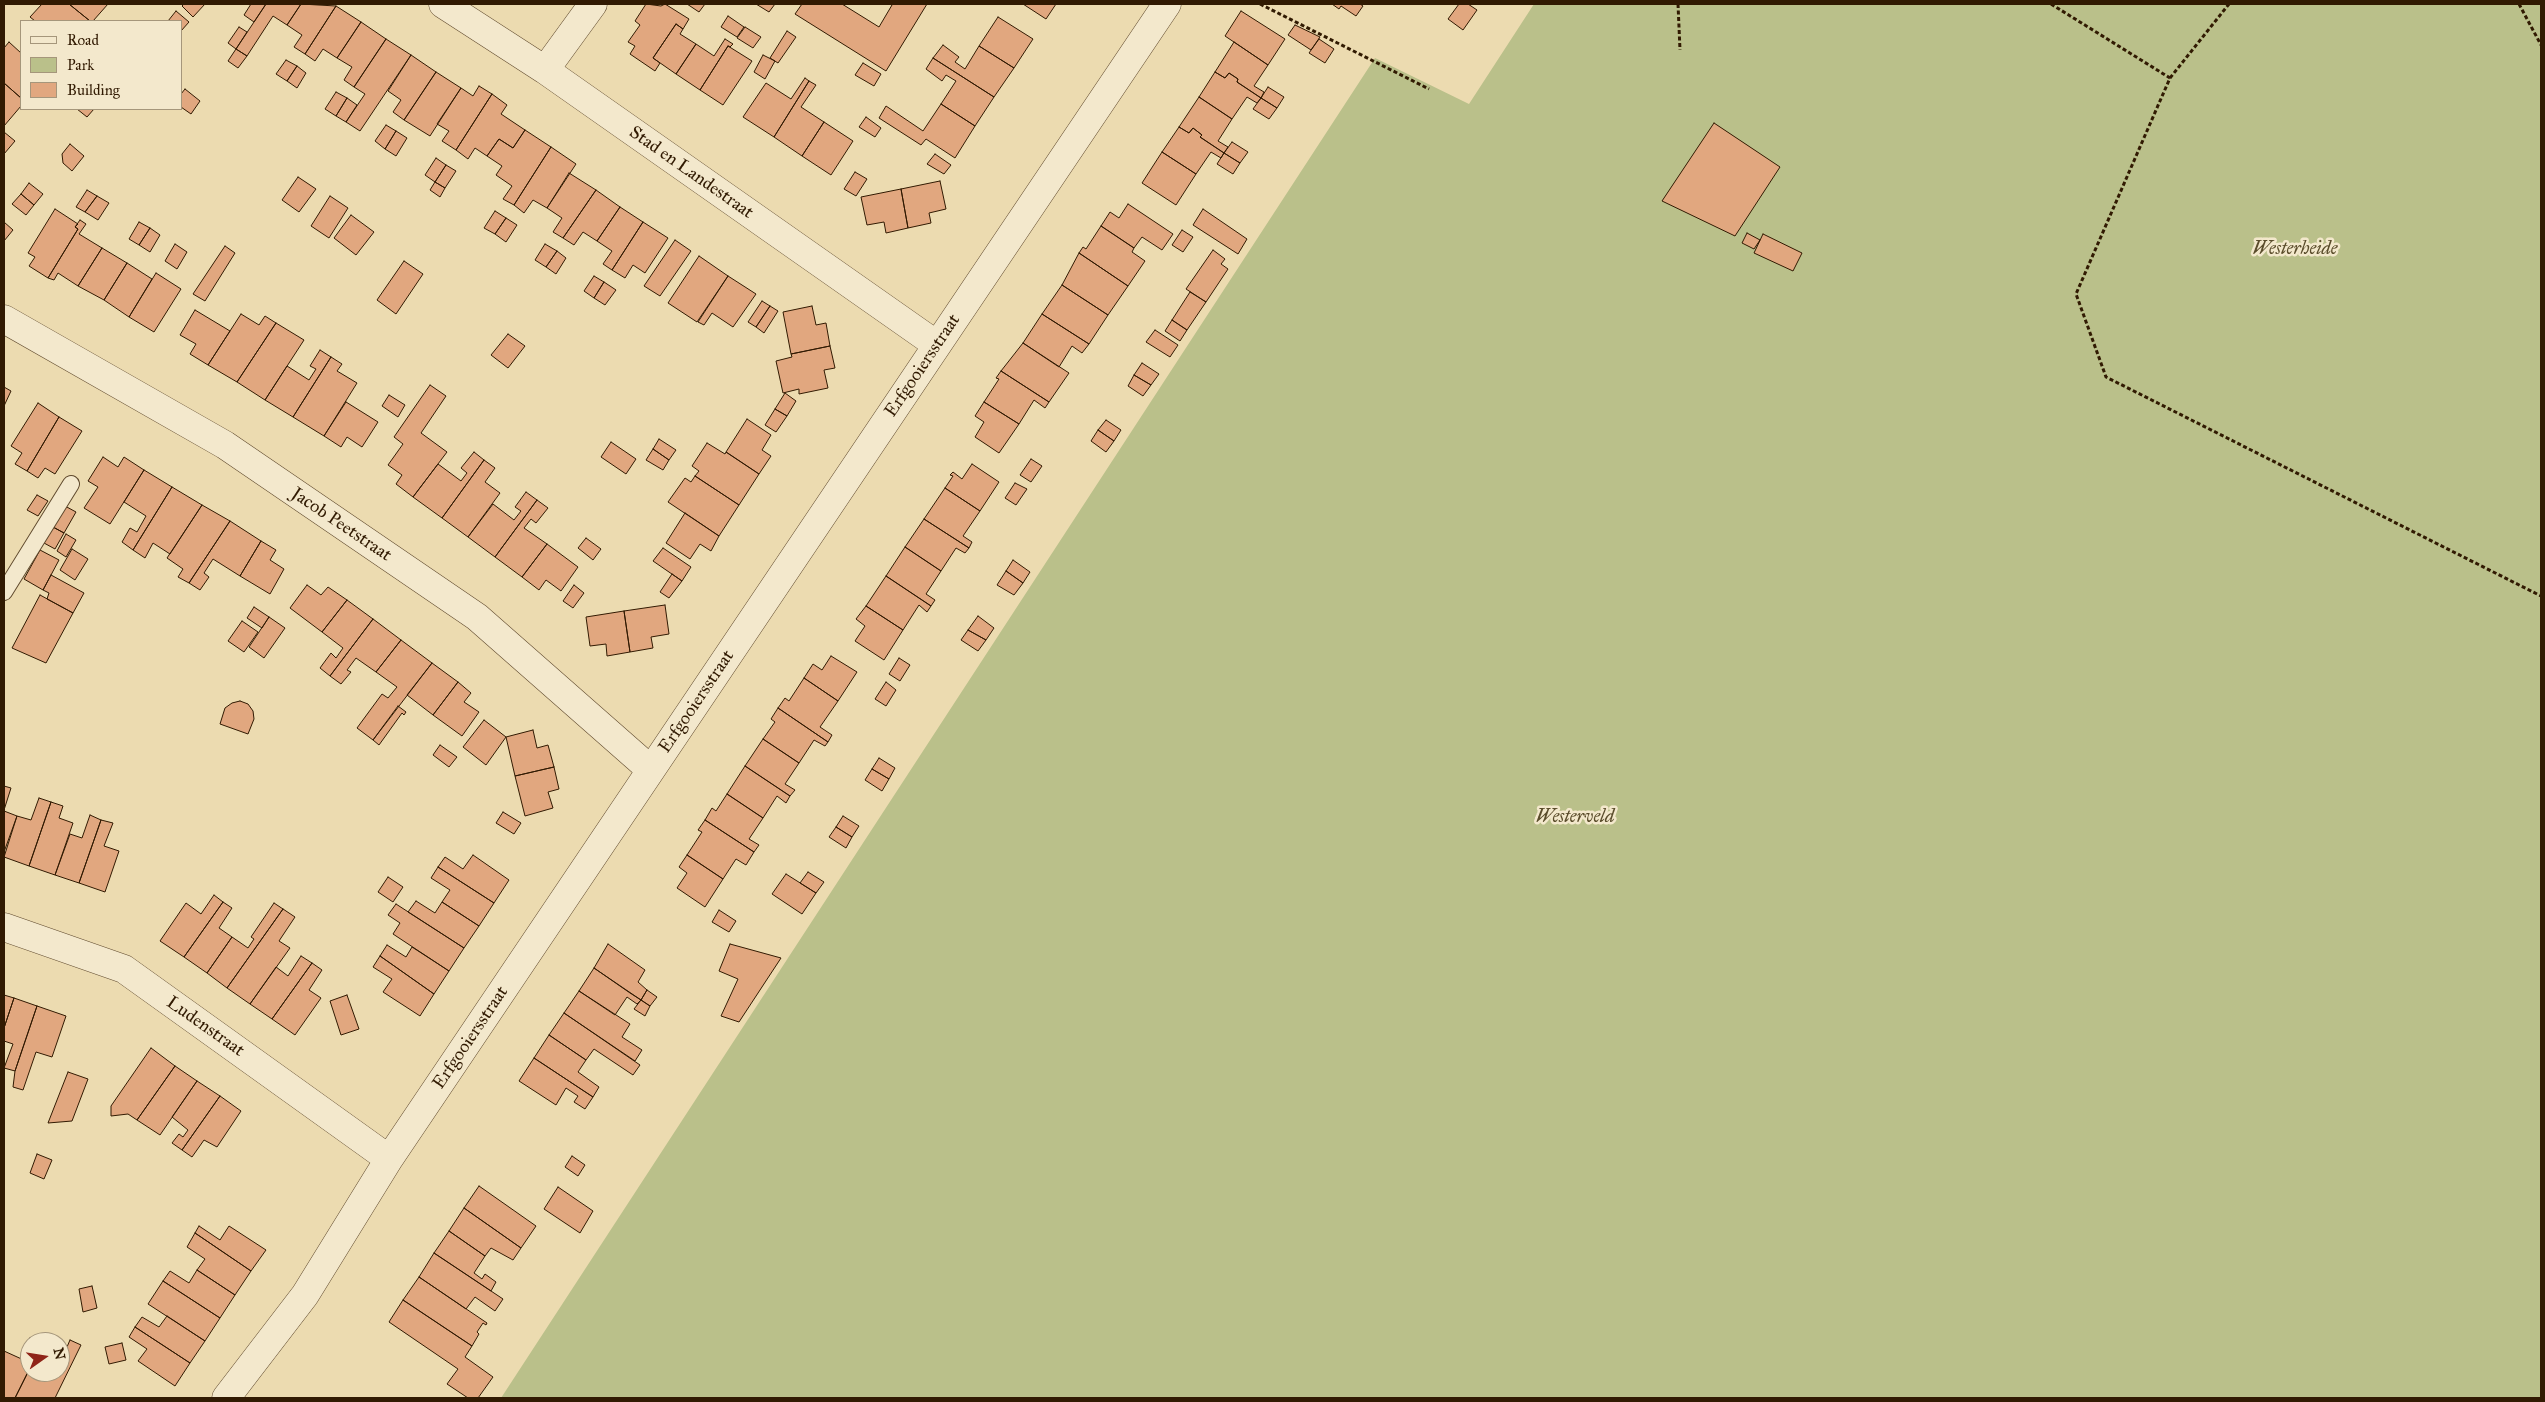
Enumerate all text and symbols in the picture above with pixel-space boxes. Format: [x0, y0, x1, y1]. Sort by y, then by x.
legend [20, 20, 182, 110]
text: Road [67, 31, 99, 49]
text: Park [67, 56, 94, 74]
text: Building [67, 81, 120, 99]
street label: Stad en Landestraat [625, 122, 757, 224]
park label: Westerheide [2252, 239, 2338, 261]
street label: Erfgooiersstraat [881, 310, 965, 422]
street label: Jacob Peetstraat [287, 484, 395, 566]
street label: Erfgooiersstraat [655, 646, 739, 758]
park label: Westerveld [1536, 807, 1614, 829]
street label: Erfgooiersstraat [429, 982, 513, 1094]
street label: Ludenstraat [162, 992, 248, 1062]
north arrow [20, 1332, 70, 1382]
text: N [50, 1346, 69, 1361]

